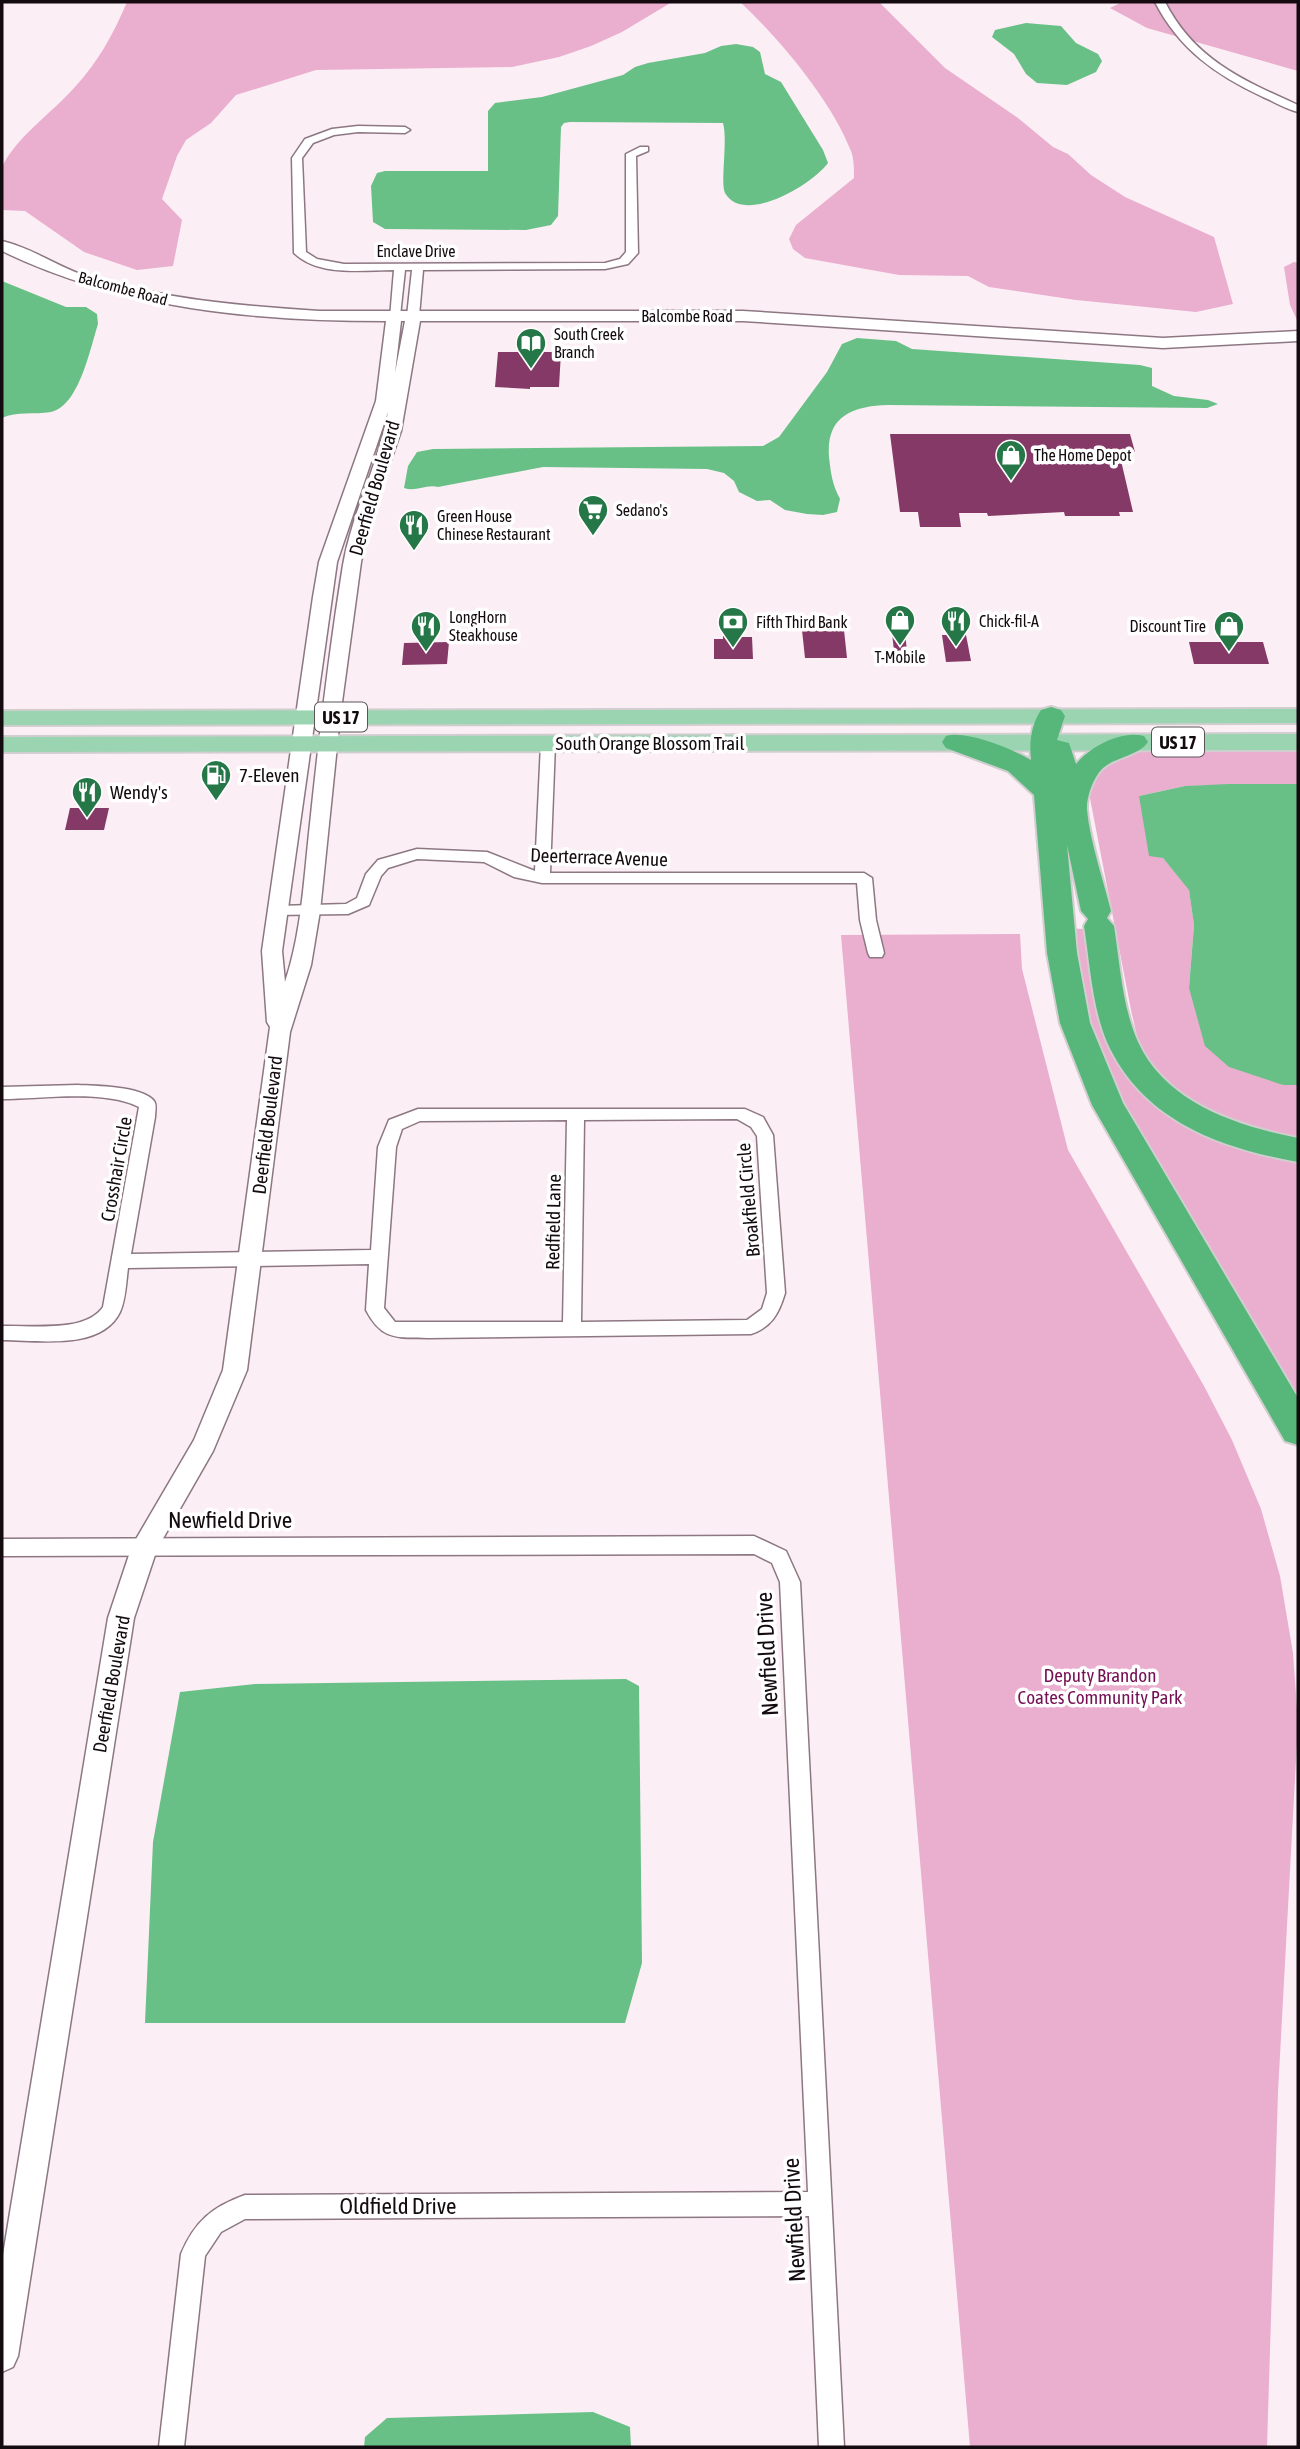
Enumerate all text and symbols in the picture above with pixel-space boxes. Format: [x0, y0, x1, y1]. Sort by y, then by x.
street label: Enclave Drive [376, 242, 456, 260]
street label: Balcombe Road [76, 267, 170, 309]
street label: Balcombe Road [641, 307, 733, 325]
place label: South Creek Branch [554, 325, 624, 361]
library icon: South Creek Branch [514, 326, 548, 370]
street label: Deerfield Boulevard [344, 418, 404, 558]
shop icon: The Home Depot [994, 438, 1028, 482]
place label: The Home Depot [1034, 446, 1132, 465]
supermarket icon: Sedano's [576, 493, 610, 537]
place label: Sedano's [616, 501, 668, 519]
place label: Green House Chinese Restaurant [437, 507, 551, 543]
restaurant icon: Green House Chinese Restaurant [397, 508, 431, 552]
shop icon: T-Mobile [883, 603, 917, 647]
restaurant icon: Chick-fil-A [939, 604, 973, 648]
bank icon: Fifth Third Bank [716, 605, 750, 649]
place label: LongHorn Steakhouse [449, 608, 518, 644]
restaurant icon: LongHorn Steakhouse [409, 609, 443, 653]
shop icon: Discount Tire [1212, 609, 1246, 653]
place label: Chick-fil-A [979, 612, 1039, 630]
place label: Fifth Third Bank [756, 613, 848, 631]
place label: Discount Tire [1130, 617, 1206, 635]
place label: T-Mobile [874, 648, 926, 666]
road number: US 17 [315, 702, 367, 732]
road number: US 17 [1152, 728, 1204, 756]
street label: South Orange Blossom Trail [556, 732, 744, 754]
fuel station icon: 7-Eleven [199, 758, 233, 802]
place label: 7-Eleven [239, 764, 300, 786]
restaurant icon: Wendy's [70, 775, 104, 819]
place label: Wendy's [110, 781, 168, 803]
street label: Deerterrace Avenue [530, 844, 668, 870]
street label: Deerfield Boulevard [248, 1054, 286, 1196]
street label: Crosshair Circle [96, 1115, 136, 1223]
street label: Broakfield Circle [732, 1142, 764, 1258]
street label: Redfield Lane [541, 1174, 565, 1270]
street label: Newfield Drive [168, 1507, 292, 1533]
street label: Newfield Drive [751, 1591, 783, 1717]
street label: Deerfield Boulevard [88, 1613, 134, 1755]
park label: Deputy Brandon Coates Community Park [1018, 1664, 1183, 1708]
street label: Newfield Drive [778, 2157, 810, 2283]
street label: Oldfield Drive [340, 2193, 456, 2219]

